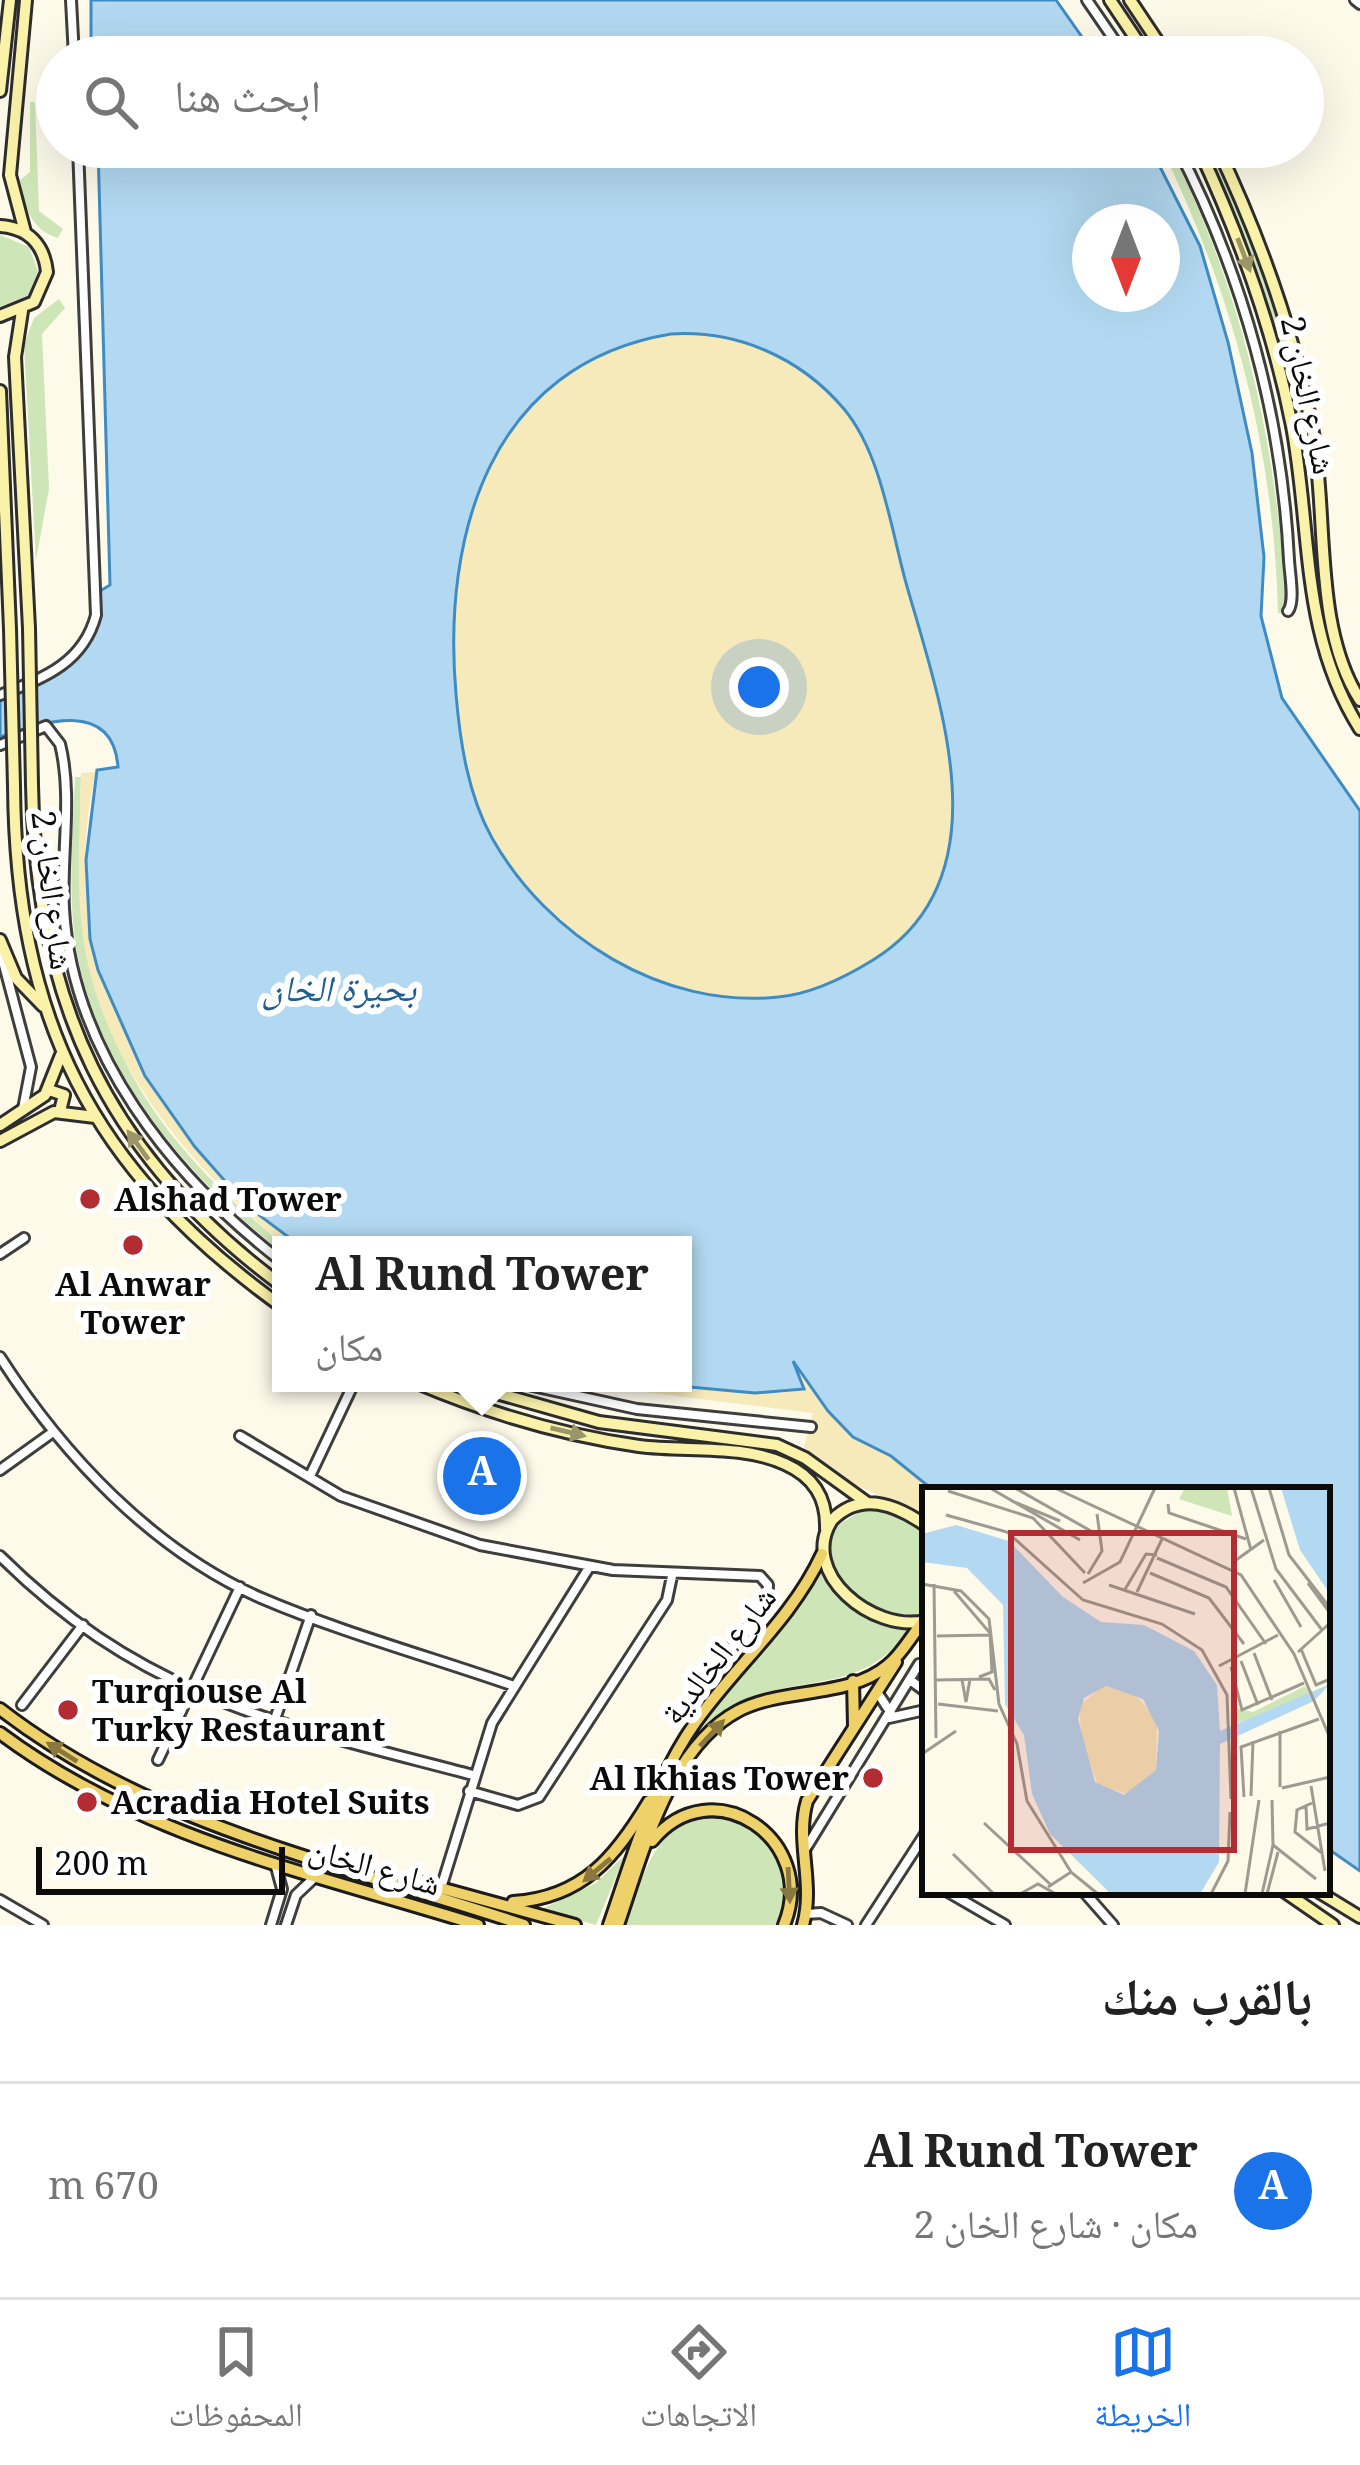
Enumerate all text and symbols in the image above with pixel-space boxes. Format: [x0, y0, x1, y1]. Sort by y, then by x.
search box [36, 36, 1324, 168]
text: ابحث هنا [174, 64, 321, 141]
icon: search [78, 69, 144, 135]
north arrow [1072, 204, 1180, 312]
one-way arrow [1236, 237, 1254, 273]
street label: شارع الخان 2 [1260, 312, 1348, 480]
your location [729, 657, 789, 717]
street label: شارع الخان 2 [10, 808, 86, 974]
water label: بحيرة الخان [262, 963, 417, 1024]
one-way arrow [126, 1129, 150, 1161]
place label: Alshad Tower [114, 1176, 342, 1232]
marker: Alshad Tower [77, 1186, 103, 1212]
marker: Al Anwar Tower [120, 1232, 146, 1258]
popup [272, 1236, 692, 1392]
text: Al Rund Tower [315, 1242, 649, 1319]
place label: Al Anwar Tower [55, 1261, 211, 1355]
text: مكان [315, 1319, 383, 1386]
one-way arrow [549, 1424, 587, 1443]
pin: A [443, 1431, 521, 1521]
inset map [922, 1487, 1330, 1895]
street label: شارع الخالدية [649, 1576, 795, 1740]
place label: Turqiouse Al Turky Restaurant [92, 1668, 385, 1762]
marker: Turqiouse Al Turky Restaurant [55, 1697, 81, 1723]
one-way arrow [697, 1719, 725, 1748]
one-way arrow [45, 1742, 79, 1763]
place label: Al Ikhias Tower [589, 1755, 849, 1811]
marker: Al Ikhias Tower [860, 1765, 886, 1791]
place label: Acradia Hotel Suits [111, 1779, 430, 1835]
marker: Acradia Hotel Suits [74, 1789, 100, 1815]
street label: شارع الخان [301, 1825, 446, 1916]
text: 200 m [54, 1840, 148, 1896]
scale bar [36, 1841, 285, 1894]
one-way arrow [582, 1857, 613, 1882]
one-way arrow [780, 1866, 799, 1904]
text: بالقرب منك [1102, 1960, 1312, 2047]
text: Al Rund Tower [864, 2119, 1198, 2196]
text: 670 m [48, 2157, 159, 2224]
text: A [1258, 2157, 1288, 2224]
text: مكان · شارع الخان 2 [913, 2196, 1198, 2263]
tab: المحفوظات [169, 2319, 303, 2447]
tab: الاتجاهات [640, 2319, 757, 2447]
tab: الخريطة [1094, 2319, 1191, 2447]

